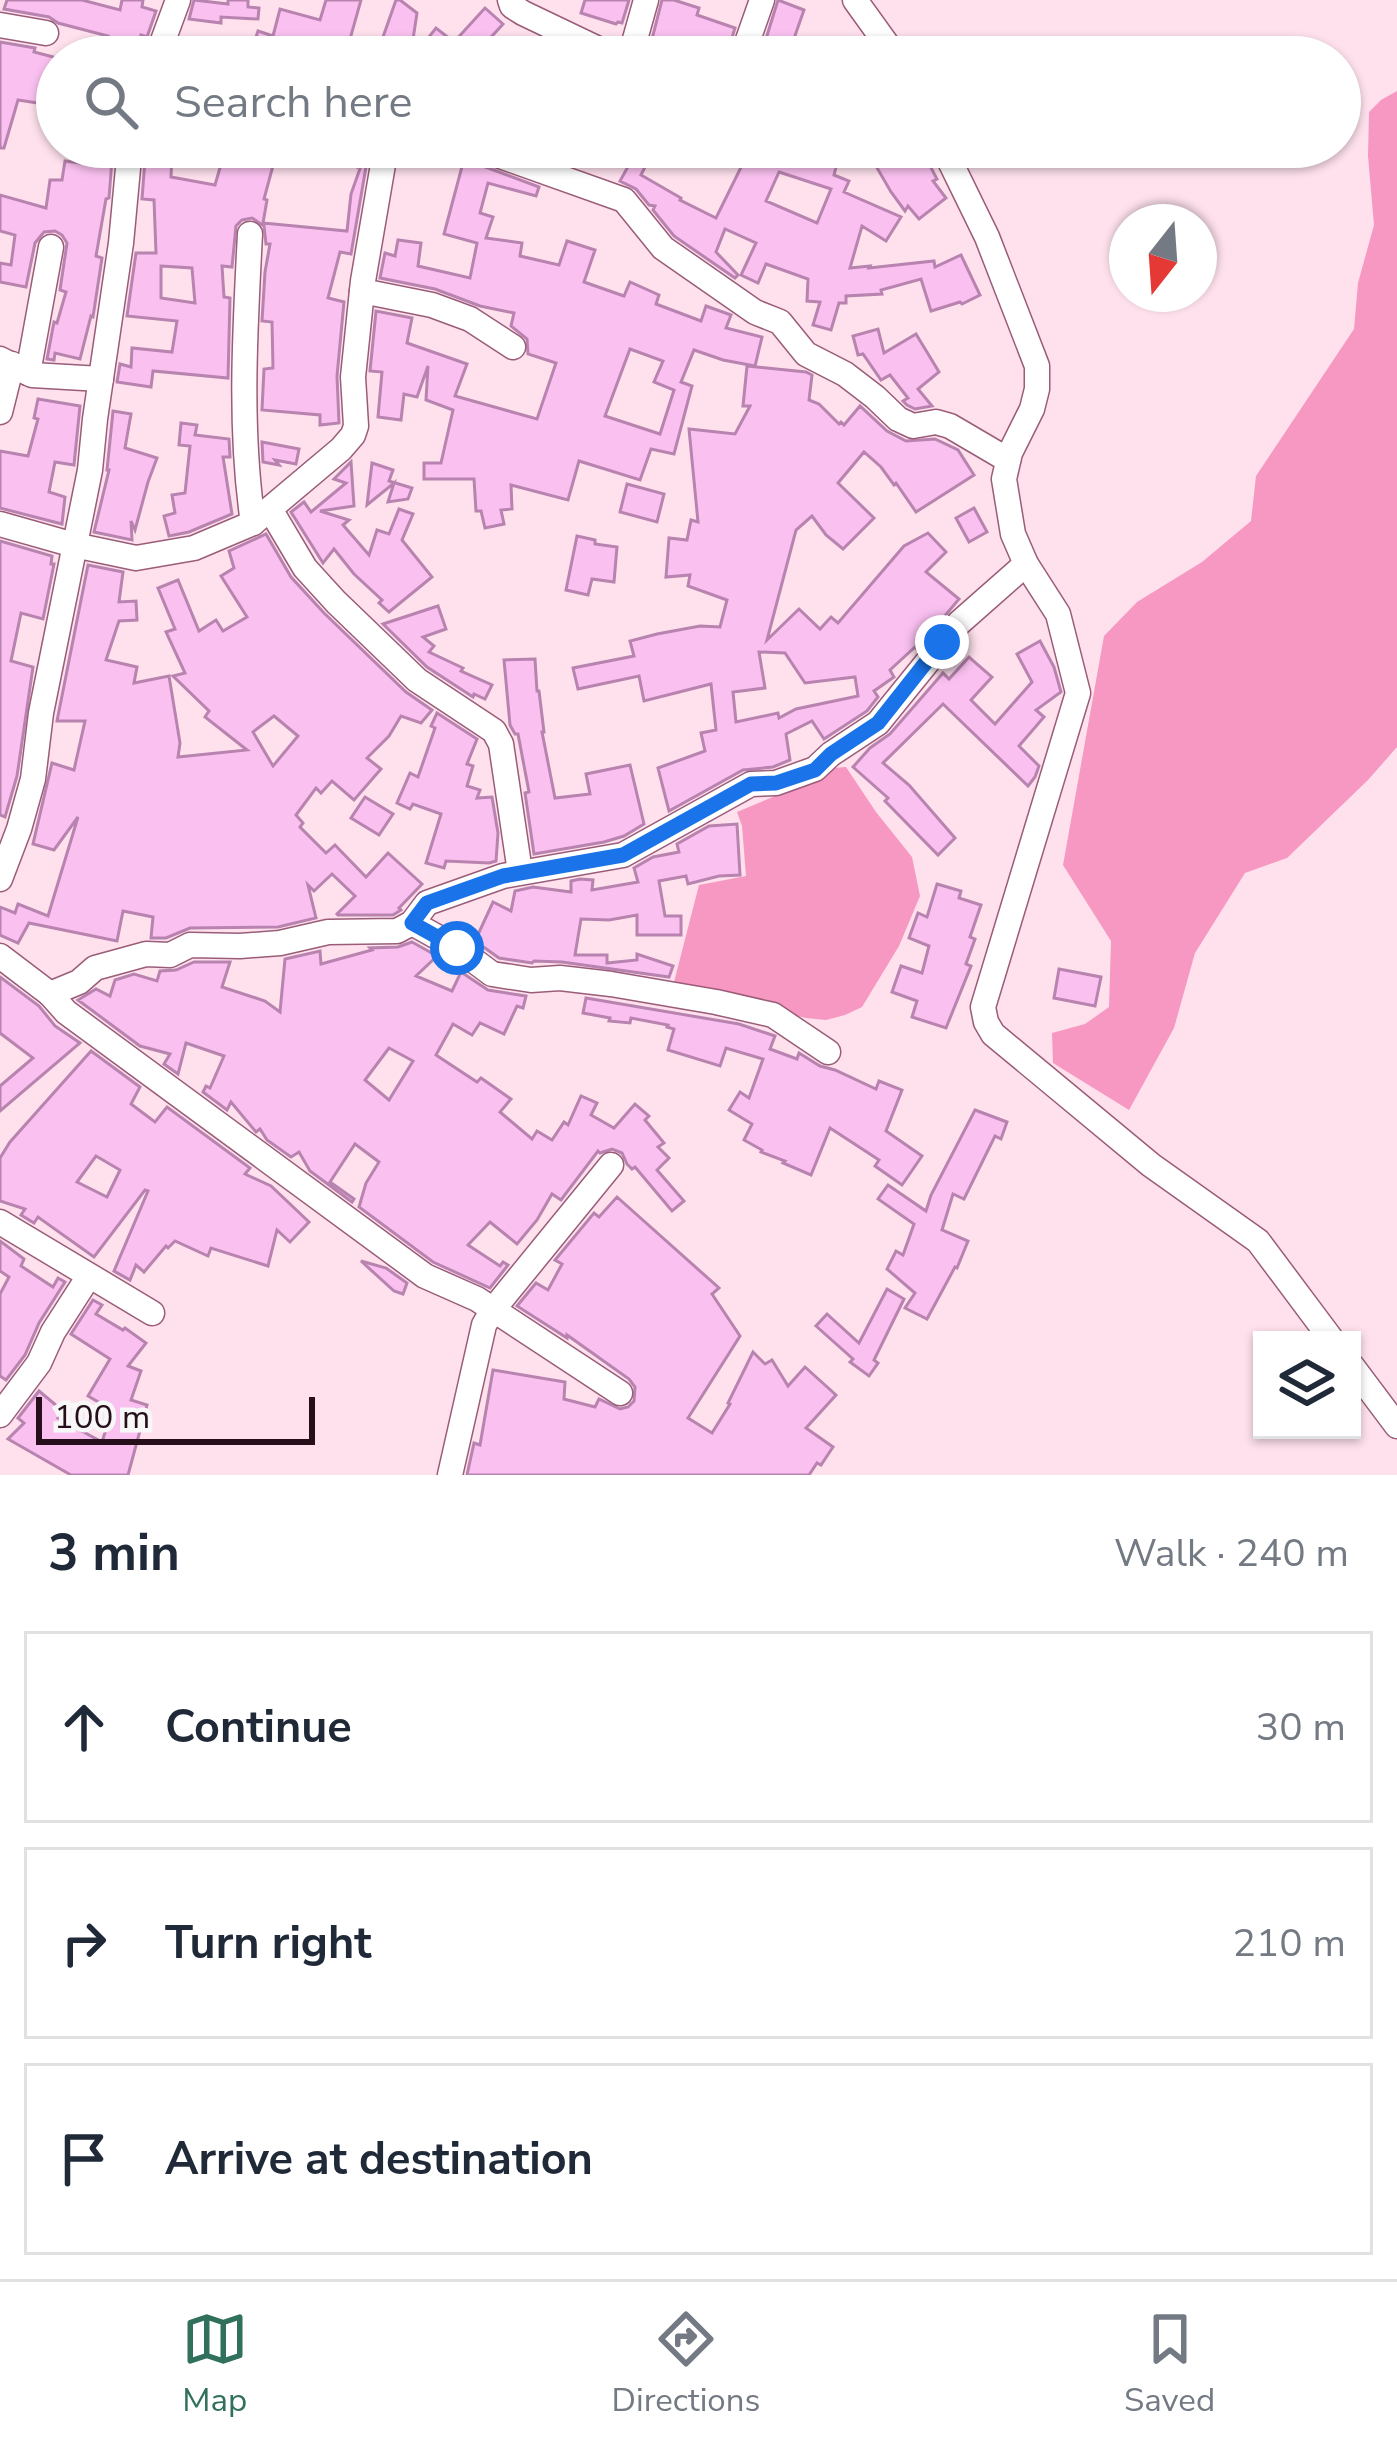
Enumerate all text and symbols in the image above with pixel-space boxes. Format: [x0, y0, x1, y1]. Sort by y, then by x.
search box [36, 36, 1361, 168]
icon: search [78, 69, 144, 135]
text: Search here [174, 72, 413, 133]
north arrow [1109, 204, 1217, 312]
route end [915, 615, 969, 669]
route start [430, 921, 484, 975]
map controls [1253, 1331, 1361, 1439]
button: layers [1253, 1331, 1361, 1439]
scale bar [36, 1391, 315, 1444]
text: 100 m [54, 1395, 150, 1440]
text: 3 min [48, 1518, 180, 1588]
text: Walk · 240 m [1114, 1527, 1349, 1580]
icon: ahead [51, 1694, 117, 1760]
text: Continue [165, 1697, 352, 1758]
text: 30 m [1256, 1701, 1346, 1754]
icon: right [51, 1910, 117, 1976]
text: Turn right [165, 1913, 372, 1974]
text: 210 m [1232, 1917, 1346, 1970]
icon: arrive [51, 2126, 117, 2192]
text: Arrive at destination [165, 2129, 593, 2190]
tab: Map [182, 2306, 248, 2423]
tab: Directions [612, 2306, 760, 2423]
tab: Saved [1124, 2306, 1215, 2423]

